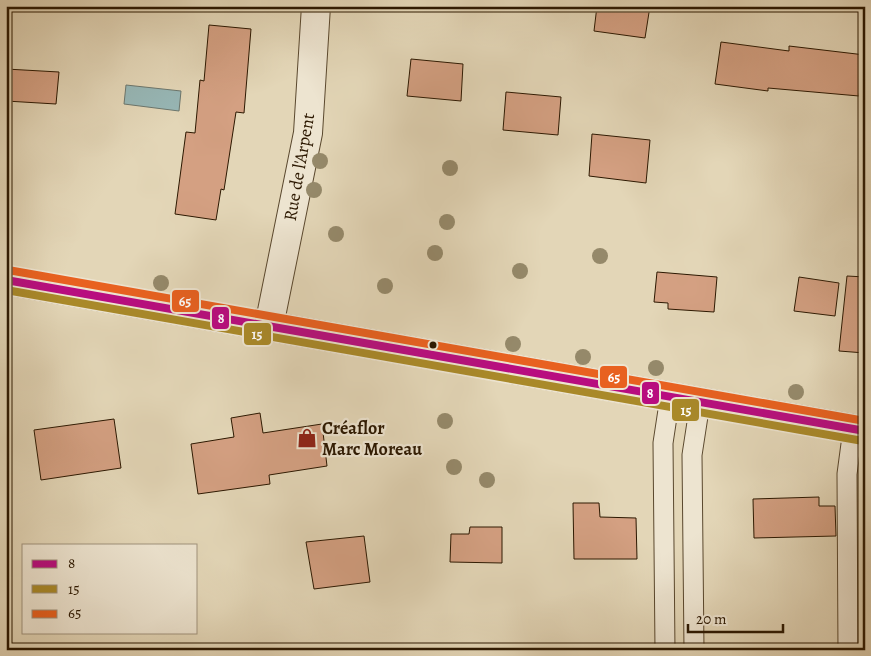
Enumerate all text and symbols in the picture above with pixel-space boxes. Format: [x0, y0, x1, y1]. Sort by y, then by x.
street label: Rue de l'Arpent [278, 111, 320, 223]
line badge: 65 [171, 289, 200, 313]
text: 65 [179, 292, 191, 311]
line badge: 8 [211, 306, 230, 330]
text: 8 [218, 309, 225, 328]
line badge: 15 [243, 322, 272, 346]
text: 15 [252, 325, 263, 344]
unlabelled marker [428, 340, 438, 350]
line badge: 65 [599, 365, 628, 389]
text: 65 [608, 368, 620, 387]
line badge: 8 [641, 381, 660, 405]
text: 8 [647, 384, 654, 403]
line badge: 15 [671, 398, 700, 422]
text: 15 [681, 401, 692, 420]
place label: Créaflor Marc Moreau [322, 416, 422, 461]
shop icon: Créaflor Marc Moreau [296, 427, 318, 449]
legend [22, 544, 198, 634]
text: 8 [68, 553, 75, 573]
text: 15 [68, 579, 80, 599]
scale bar [688, 601, 784, 633]
text: 65 [68, 603, 81, 623]
text: 20 m [696, 609, 727, 629]

